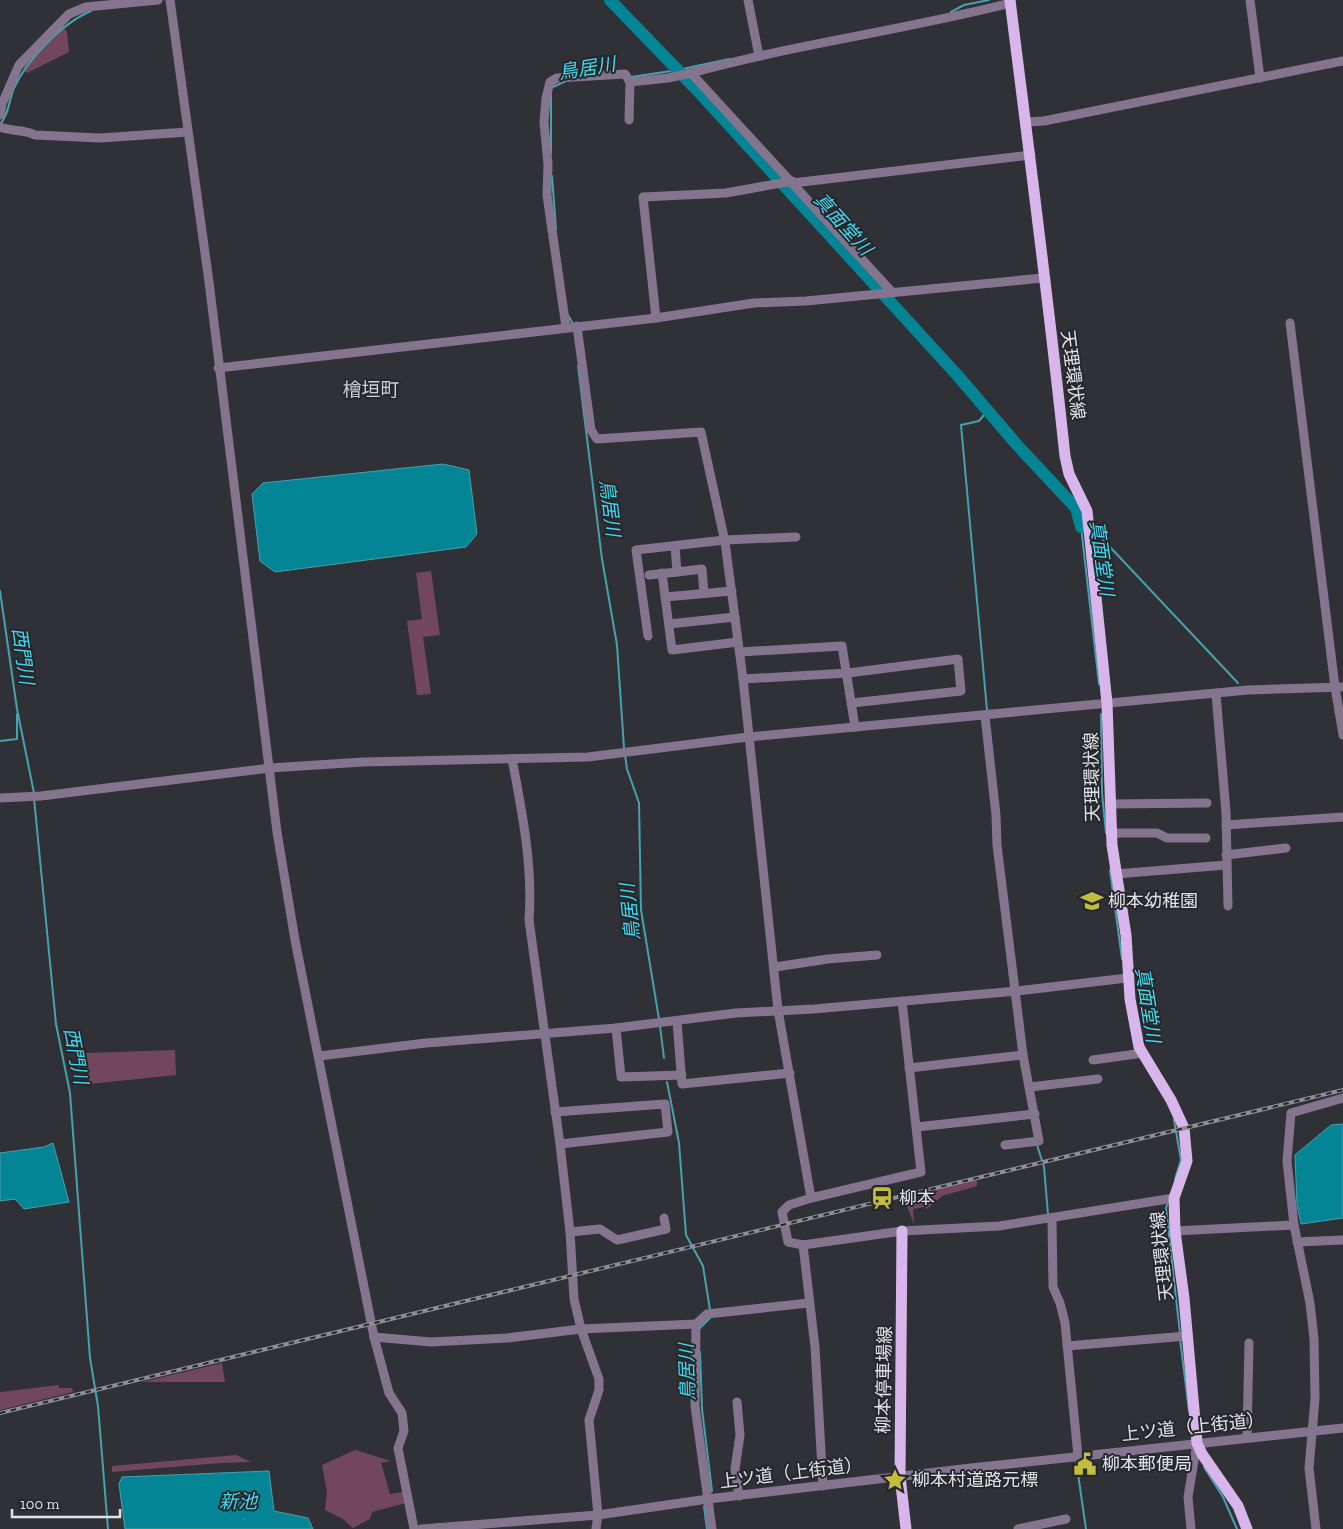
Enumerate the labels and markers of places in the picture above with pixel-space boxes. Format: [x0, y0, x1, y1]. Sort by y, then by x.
school or university icon: 柳本幼稚園 [1079, 888, 1105, 914]
place label: 柳本幼稚園 [1108, 890, 1198, 912]
station icon: 柳本 [869, 1185, 895, 1211]
place label: 柳本 [899, 1187, 935, 1209]
public building icon: 柳本郵便局 [1072, 1451, 1098, 1477]
place label: 柳本郵便局 [1102, 1453, 1192, 1475]
place icon: 柳本村道路元標 [882, 1467, 908, 1493]
place label: 柳本村道路元標 [912, 1469, 1038, 1491]

